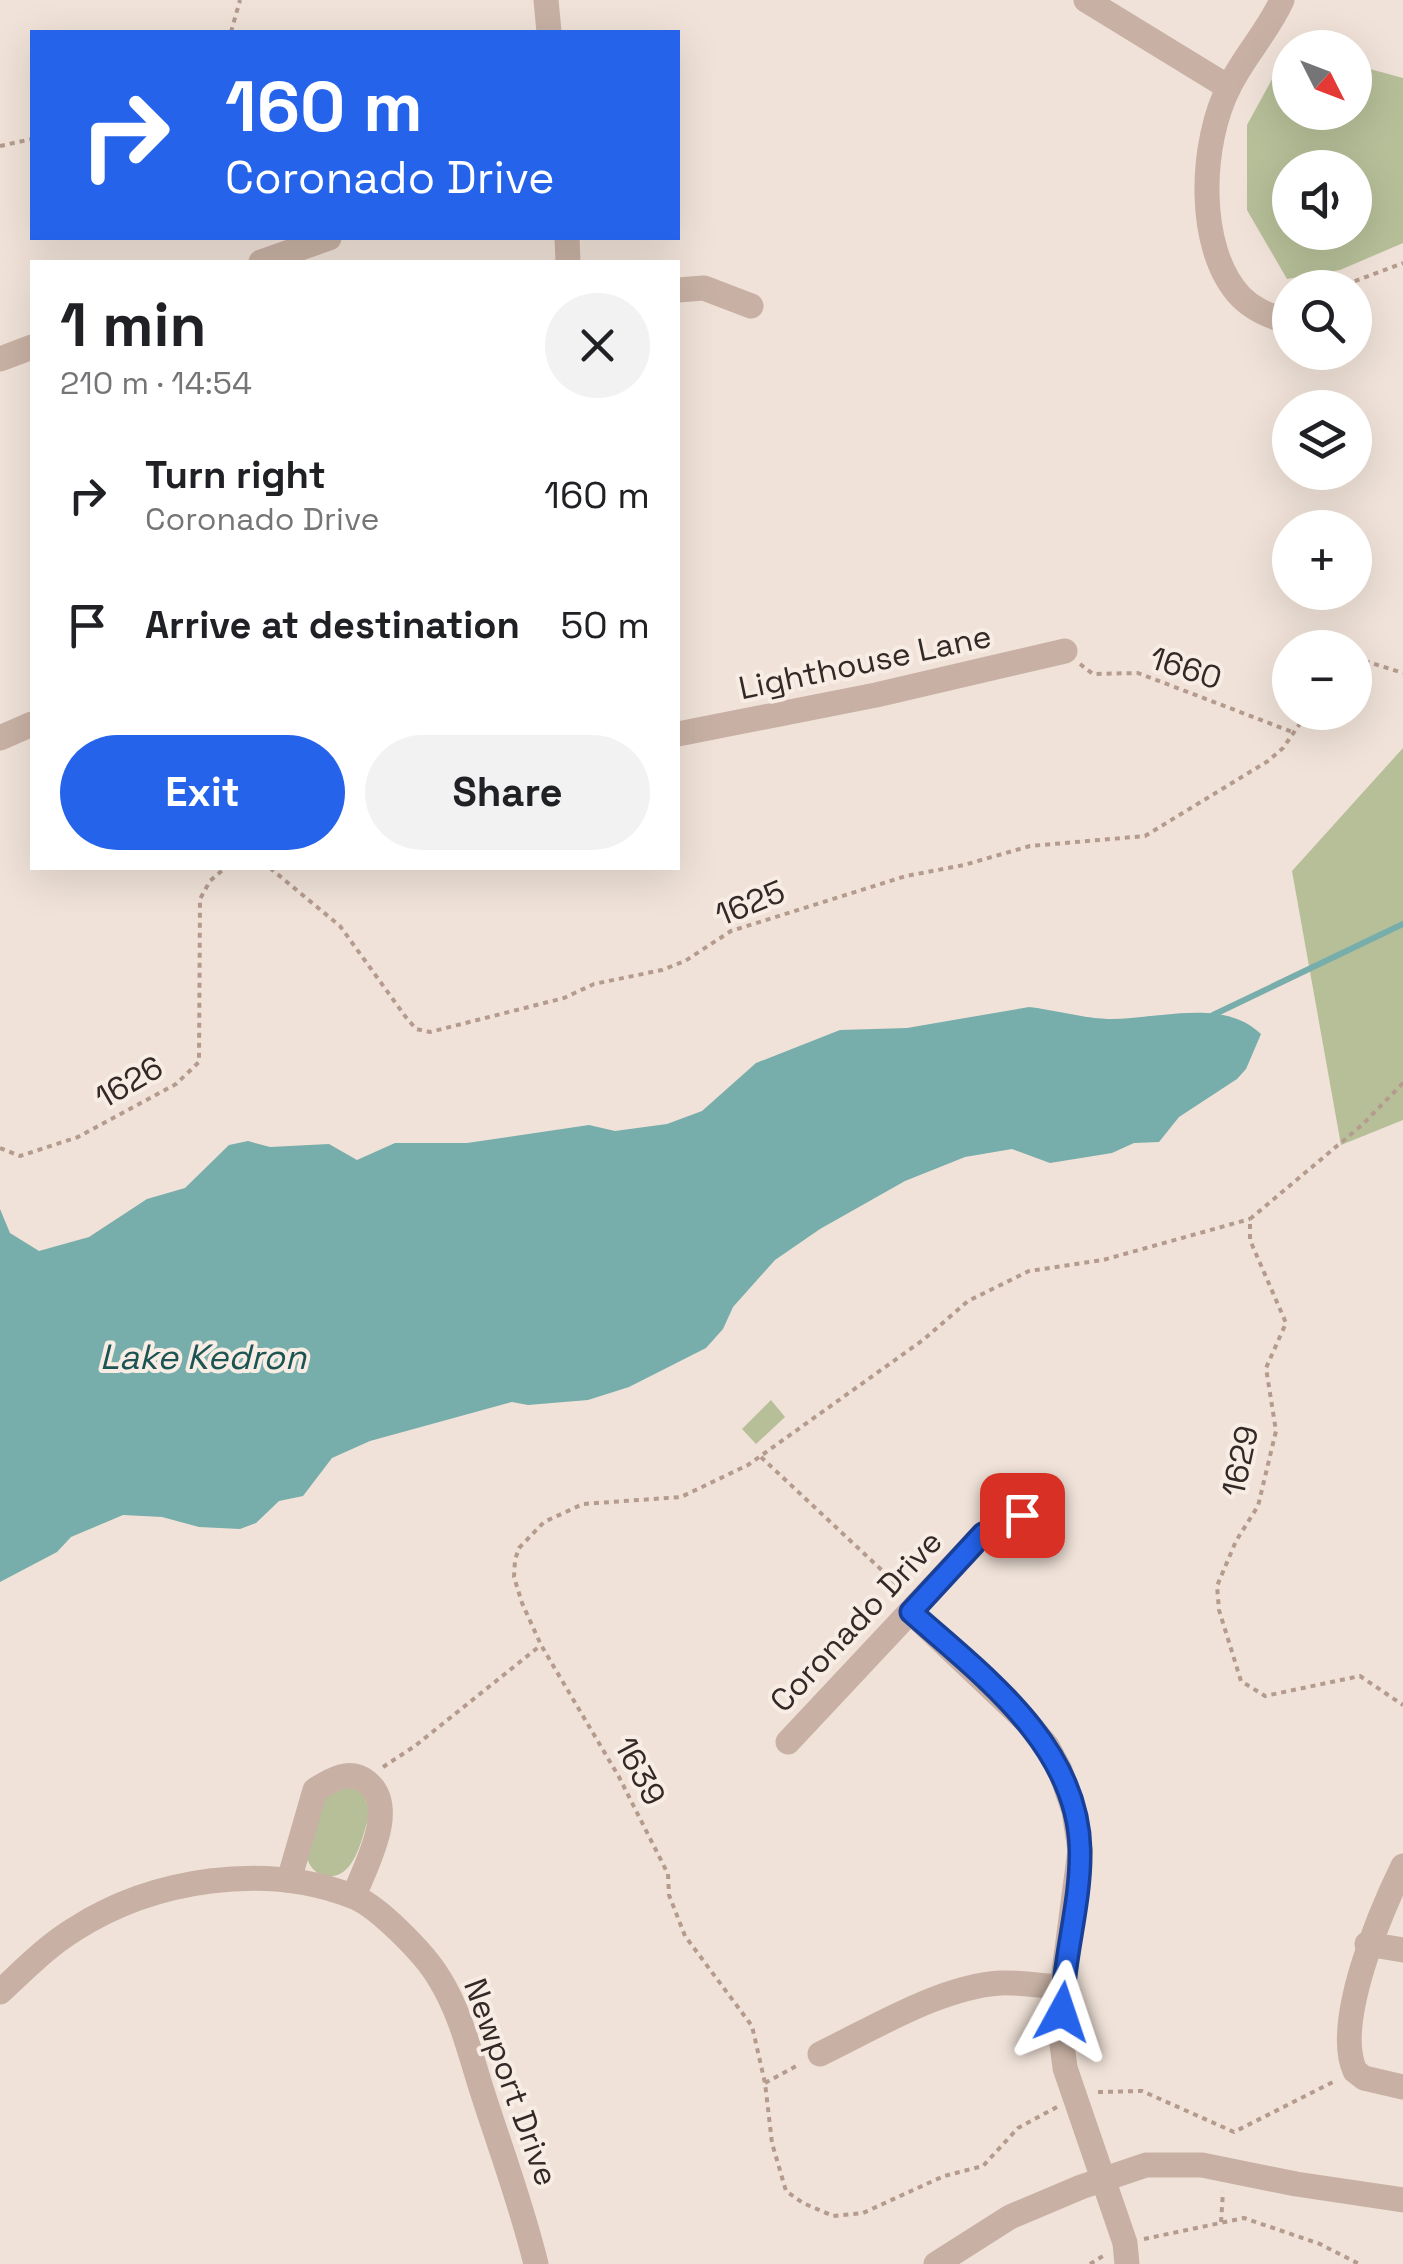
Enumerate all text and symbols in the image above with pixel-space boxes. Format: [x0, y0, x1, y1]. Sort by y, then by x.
north arrow [1272, 30, 1372, 130]
map controls [1272, 30, 1372, 730]
text: 160 m [225, 62, 423, 151]
icon: right [60, 70, 190, 200]
text: Coronado Drive [225, 149, 555, 206]
button: sound [1272, 150, 1372, 250]
button: search [1272, 270, 1372, 370]
text: 1 min [60, 287, 207, 364]
button: close [545, 293, 650, 398]
text: 210 m · 14:54 [60, 363, 252, 403]
button: layers [1272, 390, 1372, 490]
text: Turn right [145, 451, 326, 499]
icon: right [60, 468, 115, 523]
text: 160 m [544, 471, 650, 519]
text: Coronado Drive [145, 499, 379, 539]
button: + [1272, 510, 1372, 610]
icon: arrive [60, 598, 115, 653]
text: Arrive at destination [145, 601, 520, 649]
text: 50 m [560, 601, 650, 649]
street label: Lighthouse Lane [735, 616, 995, 708]
button: − [1272, 630, 1372, 730]
street label: 1660 [1145, 638, 1227, 698]
button: Exit [60, 735, 345, 850]
button: Share [365, 735, 650, 850]
street label: 1625 [709, 871, 791, 935]
street label: 1626 [88, 1047, 170, 1117]
water label: Lake Kedron [100, 1335, 307, 1379]
street label: 1629 [1213, 1422, 1267, 1500]
pin [980, 1473, 1065, 1558]
icon: arrive [995, 1488, 1050, 1543]
street label: Coronado Drive [761, 1522, 951, 1720]
street label: 1639 [605, 1730, 675, 1812]
position arrow [1010, 1960, 1114, 2064]
street label: Newport Drive [455, 1973, 567, 2191]

